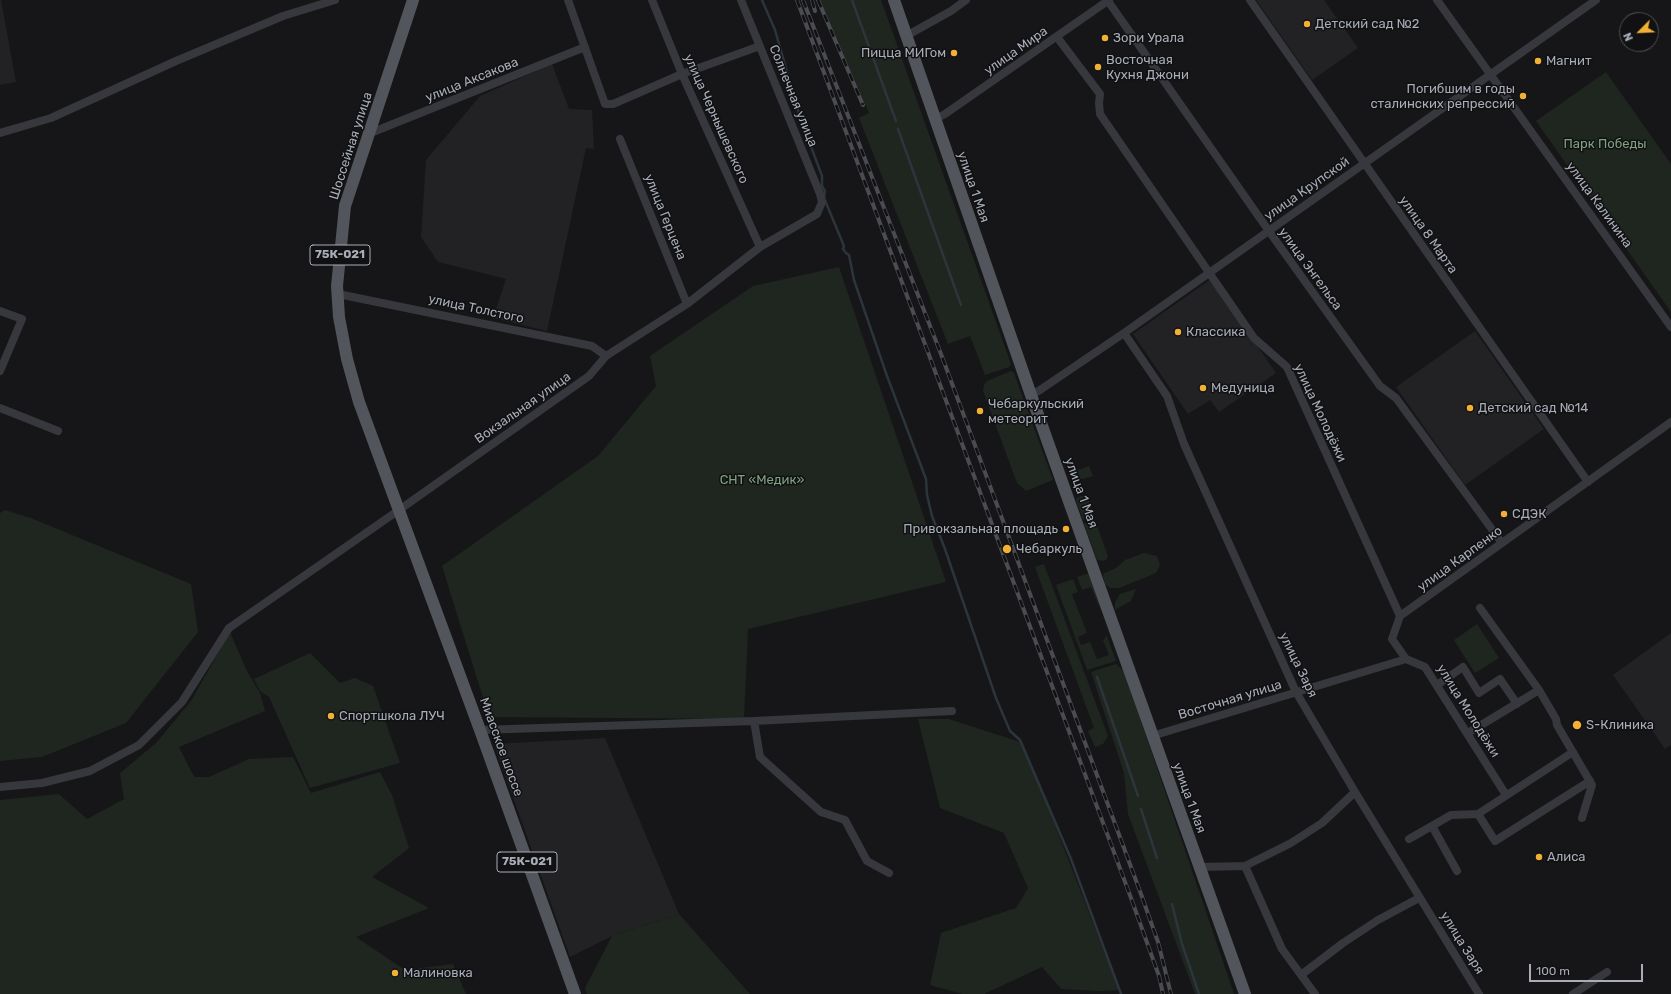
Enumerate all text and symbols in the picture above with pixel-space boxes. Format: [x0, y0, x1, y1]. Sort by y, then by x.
north arrow [1619, 12, 1659, 52]
place label: Детский сад №2 [1315, 16, 1419, 32]
marker: Детский сад №2 [1302, 19, 1312, 29]
street label: улица Мира [981, 23, 1051, 79]
place label: Зори Урала [1113, 30, 1184, 46]
text: N [1621, 30, 1636, 43]
marker: Зори Урала [1100, 33, 1110, 43]
street label: Солнечная улица [765, 43, 821, 149]
place label: Пицца МИГом [861, 45, 946, 61]
marker: Пицца МИГом [949, 48, 959, 58]
street label: улица Чернышевского [680, 52, 752, 186]
place label: Восточная Кухня Джони [1106, 52, 1189, 83]
place label: Магнит [1546, 53, 1592, 69]
street label: улица Аксакова [423, 54, 521, 106]
marker: Магнит [1533, 56, 1543, 66]
marker: Восточная Кухня Джони [1093, 62, 1103, 72]
place label: Погибшим в годы сталинских репрессий [1370, 81, 1515, 112]
street label: Шоссейная улица [326, 90, 376, 202]
marker: Погибшим в годы сталинских репрессий [1518, 91, 1528, 101]
park label: Парк Победы [1564, 136, 1646, 152]
street label: улица 1 Мая [954, 150, 992, 224]
street label: улица Крупской [1261, 154, 1353, 224]
street label: улица Калинина [1563, 159, 1635, 251]
street label: улица Герцена [641, 172, 689, 262]
street label: улица 8 Марта [1395, 193, 1461, 277]
street label: улица Энгельса [1275, 225, 1345, 313]
road number: 75К-021 [310, 245, 370, 265]
street label: улица Толстого [427, 291, 525, 327]
place label: Классика [1186, 324, 1245, 340]
marker: Классика [1173, 327, 1183, 337]
street label: улица Молодёжи [1290, 361, 1350, 465]
street label: Вокзальная улица [472, 369, 574, 447]
place label: Медуница [1211, 380, 1275, 396]
marker: Медуница [1198, 383, 1208, 393]
place label: Чебаркульский метеорит [988, 396, 1084, 427]
place label: Детский сад №14 [1478, 400, 1588, 416]
marker: Детский сад №14 [1465, 403, 1475, 413]
marker: Чебаркульский метеорит [975, 406, 985, 416]
street label: улица 1 Мая [1061, 456, 1101, 530]
park label: СНТ «Медик» [720, 472, 804, 488]
place label: СДЭК [1512, 506, 1547, 522]
marker: СДЭК [1499, 509, 1509, 519]
place label: Привокзальная площадь [903, 521, 1058, 537]
street label: улица Карпенко [1415, 523, 1505, 595]
marker: Привокзальная площадь [1061, 524, 1071, 534]
place label: Чебаркуль [1016, 541, 1082, 557]
marker: Чебаркуль [1001, 543, 1013, 555]
street label: улица Заря [1276, 630, 1320, 700]
street label: улица Молодёжи [1433, 662, 1503, 760]
street label: Восточная улица [1176, 677, 1284, 723]
street label: Миасское шоссе [476, 696, 526, 798]
place label: Спортшкола ЛУЧ [339, 708, 445, 724]
marker: Спортшкола ЛУЧ [326, 711, 336, 721]
place label: S-Клиника [1586, 717, 1654, 733]
marker: S-Клиника [1571, 719, 1583, 731]
street label: улица 1 Мая [1169, 761, 1209, 835]
place label: Алиса [1547, 849, 1586, 865]
road number: 75К-021 [497, 852, 557, 872]
marker: Алиса [1534, 852, 1544, 862]
street label: улица Заря [1437, 909, 1487, 977]
scale bar [1531, 956, 1645, 982]
text: 100 m [1536, 964, 1570, 978]
place label: Малиновка [403, 965, 473, 981]
marker: Малиновка [390, 968, 400, 978]

